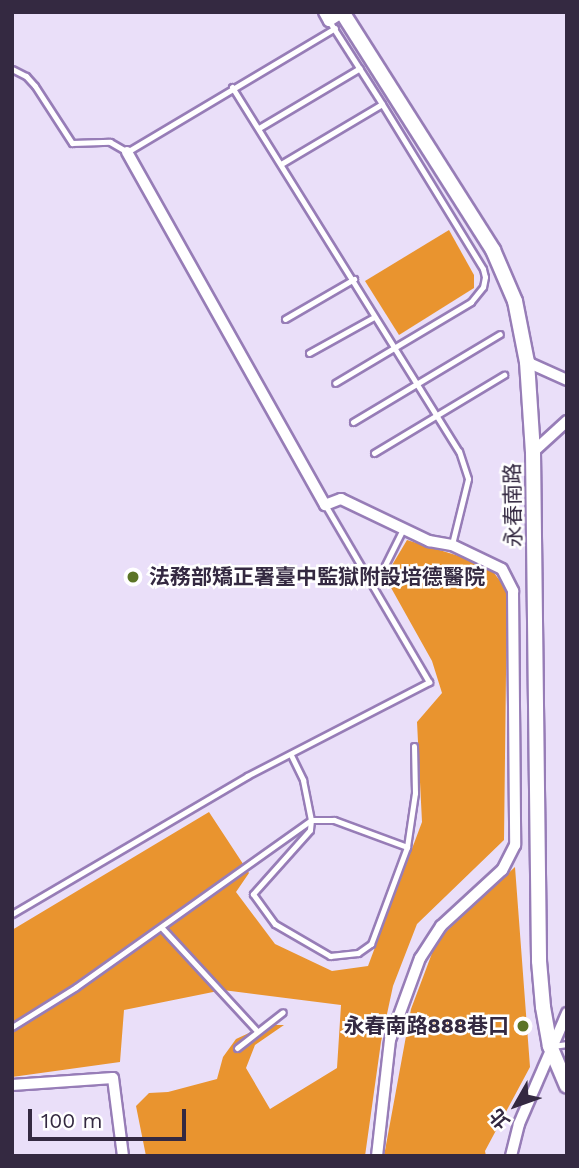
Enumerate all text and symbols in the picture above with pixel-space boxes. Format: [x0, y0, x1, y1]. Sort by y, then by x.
street label: 永春南路 [500, 463, 526, 547]
place label: 法務部矯正署臺中監獄附設培德醫院 [149, 564, 485, 590]
marker: 法務部矯正署臺中監獄附設培德醫院 [123, 567, 143, 587]
place label: 永春南路888巷口 [343, 1013, 509, 1039]
marker: 永春南路888巷口 [515, 1018, 531, 1034]
north arrow [481, 1070, 551, 1140]
scale bar [32, 1094, 189, 1138]
text: 北 [485, 1104, 514, 1134]
text: 100 m [41, 1108, 103, 1133]

